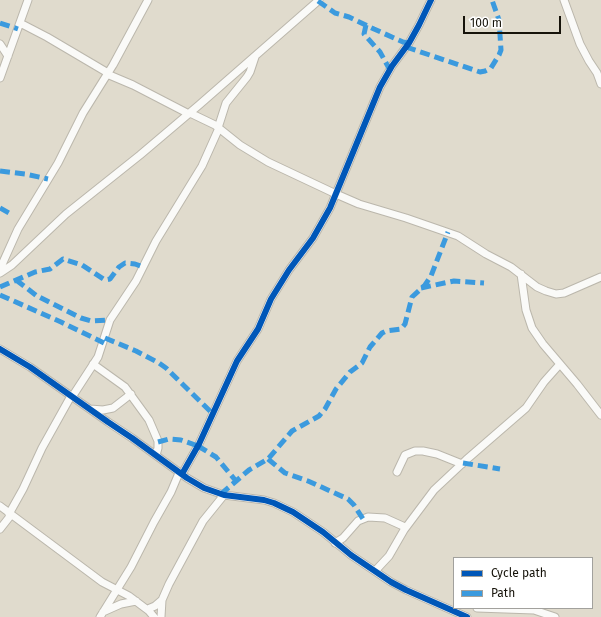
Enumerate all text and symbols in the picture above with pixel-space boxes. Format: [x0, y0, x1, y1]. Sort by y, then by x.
scale bar [465, 8, 563, 34]
text: 100 m [470, 16, 502, 30]
legend [453, 557, 593, 609]
text: Cycle path [491, 566, 547, 580]
text: Path [491, 586, 515, 600]

